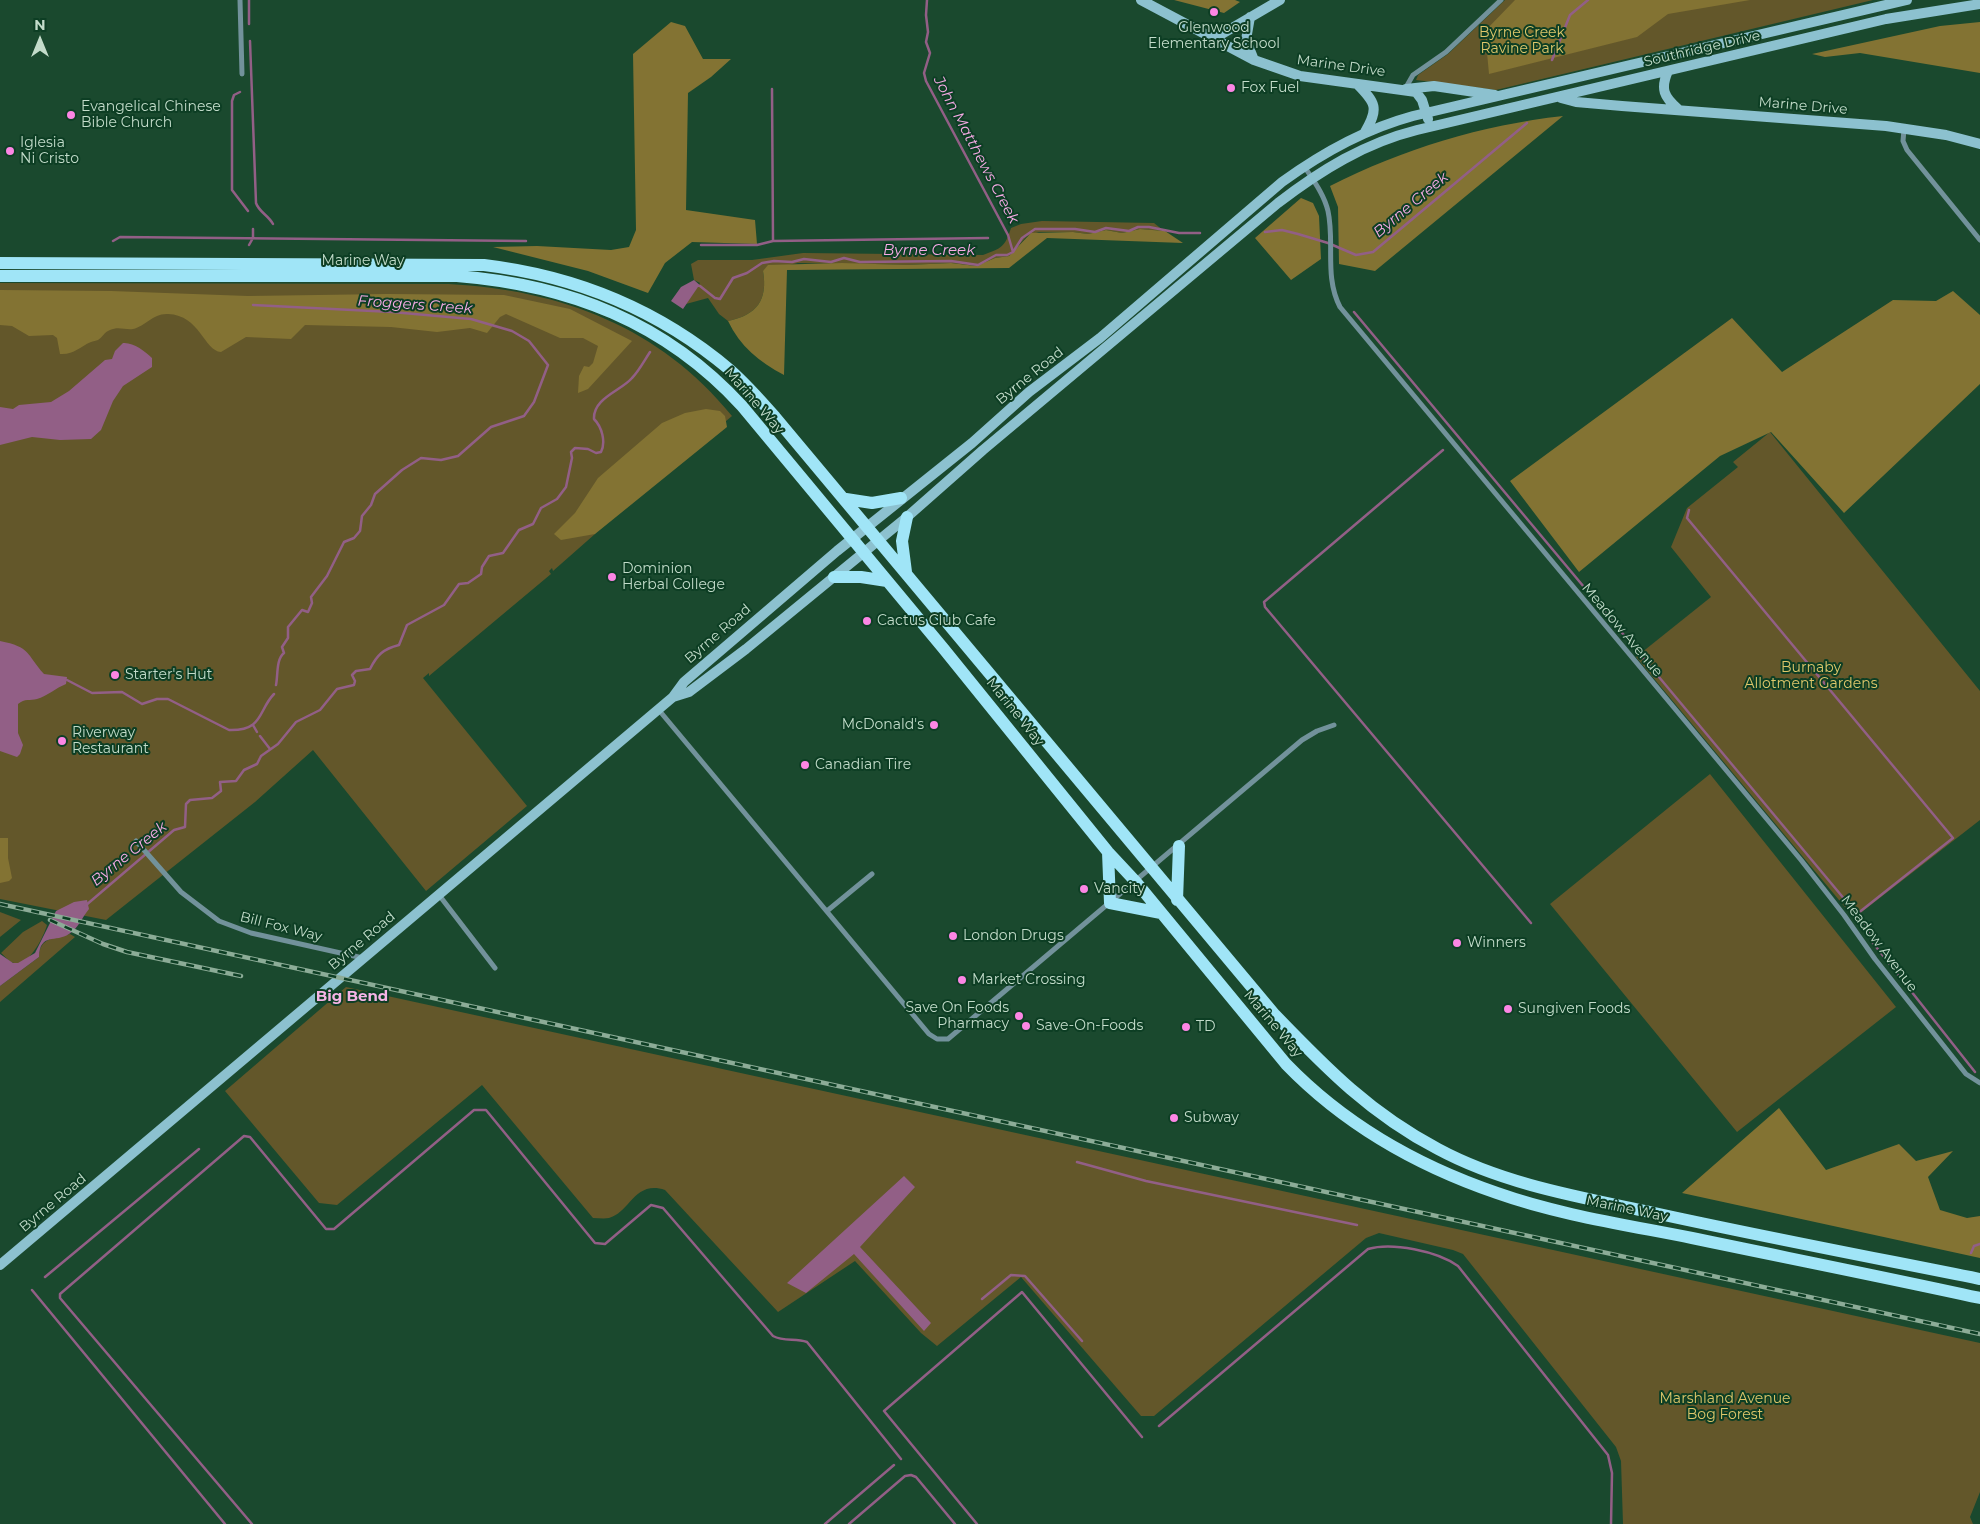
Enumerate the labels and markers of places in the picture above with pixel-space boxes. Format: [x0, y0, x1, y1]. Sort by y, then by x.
marker: Glenwood Elementary School [1208, 6, 1220, 18]
place label: Glenwood Elementary School [1148, 20, 1280, 52]
place label: Fox Fuel [1241, 80, 1300, 96]
marker: Fox Fuel [1225, 82, 1237, 94]
place label: Evangelical Chinese Bible Church [81, 99, 221, 132]
marker: Evangelical Chinese Bible Church [65, 109, 77, 121]
place label: Iglesia Ni Cristo [20, 135, 79, 168]
marker: Iglesia Ni Cristo [4, 145, 16, 157]
place label: Dominion Herbal College [622, 561, 725, 594]
marker: Dominion Herbal College [606, 571, 618, 583]
place label: Cactus Club Cafe [877, 613, 996, 629]
marker: Cactus Club Cafe [861, 615, 873, 627]
place label: Starter's Hut [125, 667, 212, 683]
marker: Starter's Hut [109, 669, 121, 681]
place label: McDonald's [842, 717, 924, 733]
marker: McDonald's [928, 719, 940, 731]
place label: Riverway Restaurant [72, 725, 149, 758]
marker: Riverway Restaurant [56, 735, 68, 747]
place label: Canadian Tire [815, 757, 911, 773]
marker: Canadian Tire [799, 759, 811, 771]
place label: Vancity [1094, 881, 1145, 897]
marker: Vancity [1078, 883, 1090, 895]
place label: London Drugs [963, 928, 1064, 944]
marker: London Drugs [947, 930, 959, 942]
place label: Winners [1467, 935, 1526, 951]
marker: Winners [1451, 937, 1463, 949]
place label: Market Crossing [972, 972, 1086, 988]
marker: Market Crossing [956, 974, 968, 986]
place label: Save On Foods Pharmacy [905, 1000, 1009, 1032]
place label: Sungiven Foods [1518, 1001, 1630, 1017]
marker: Sungiven Foods [1502, 1003, 1514, 1015]
marker: Save On Foods Pharmacy [1013, 1010, 1025, 1022]
place label: Save-On-Foods [1036, 1018, 1143, 1034]
place label: TD [1196, 1019, 1216, 1035]
marker: Save-On-Foods [1020, 1020, 1032, 1032]
marker: TD [1180, 1021, 1192, 1033]
place label: Subway [1184, 1110, 1239, 1126]
marker: Subway [1168, 1112, 1180, 1124]

